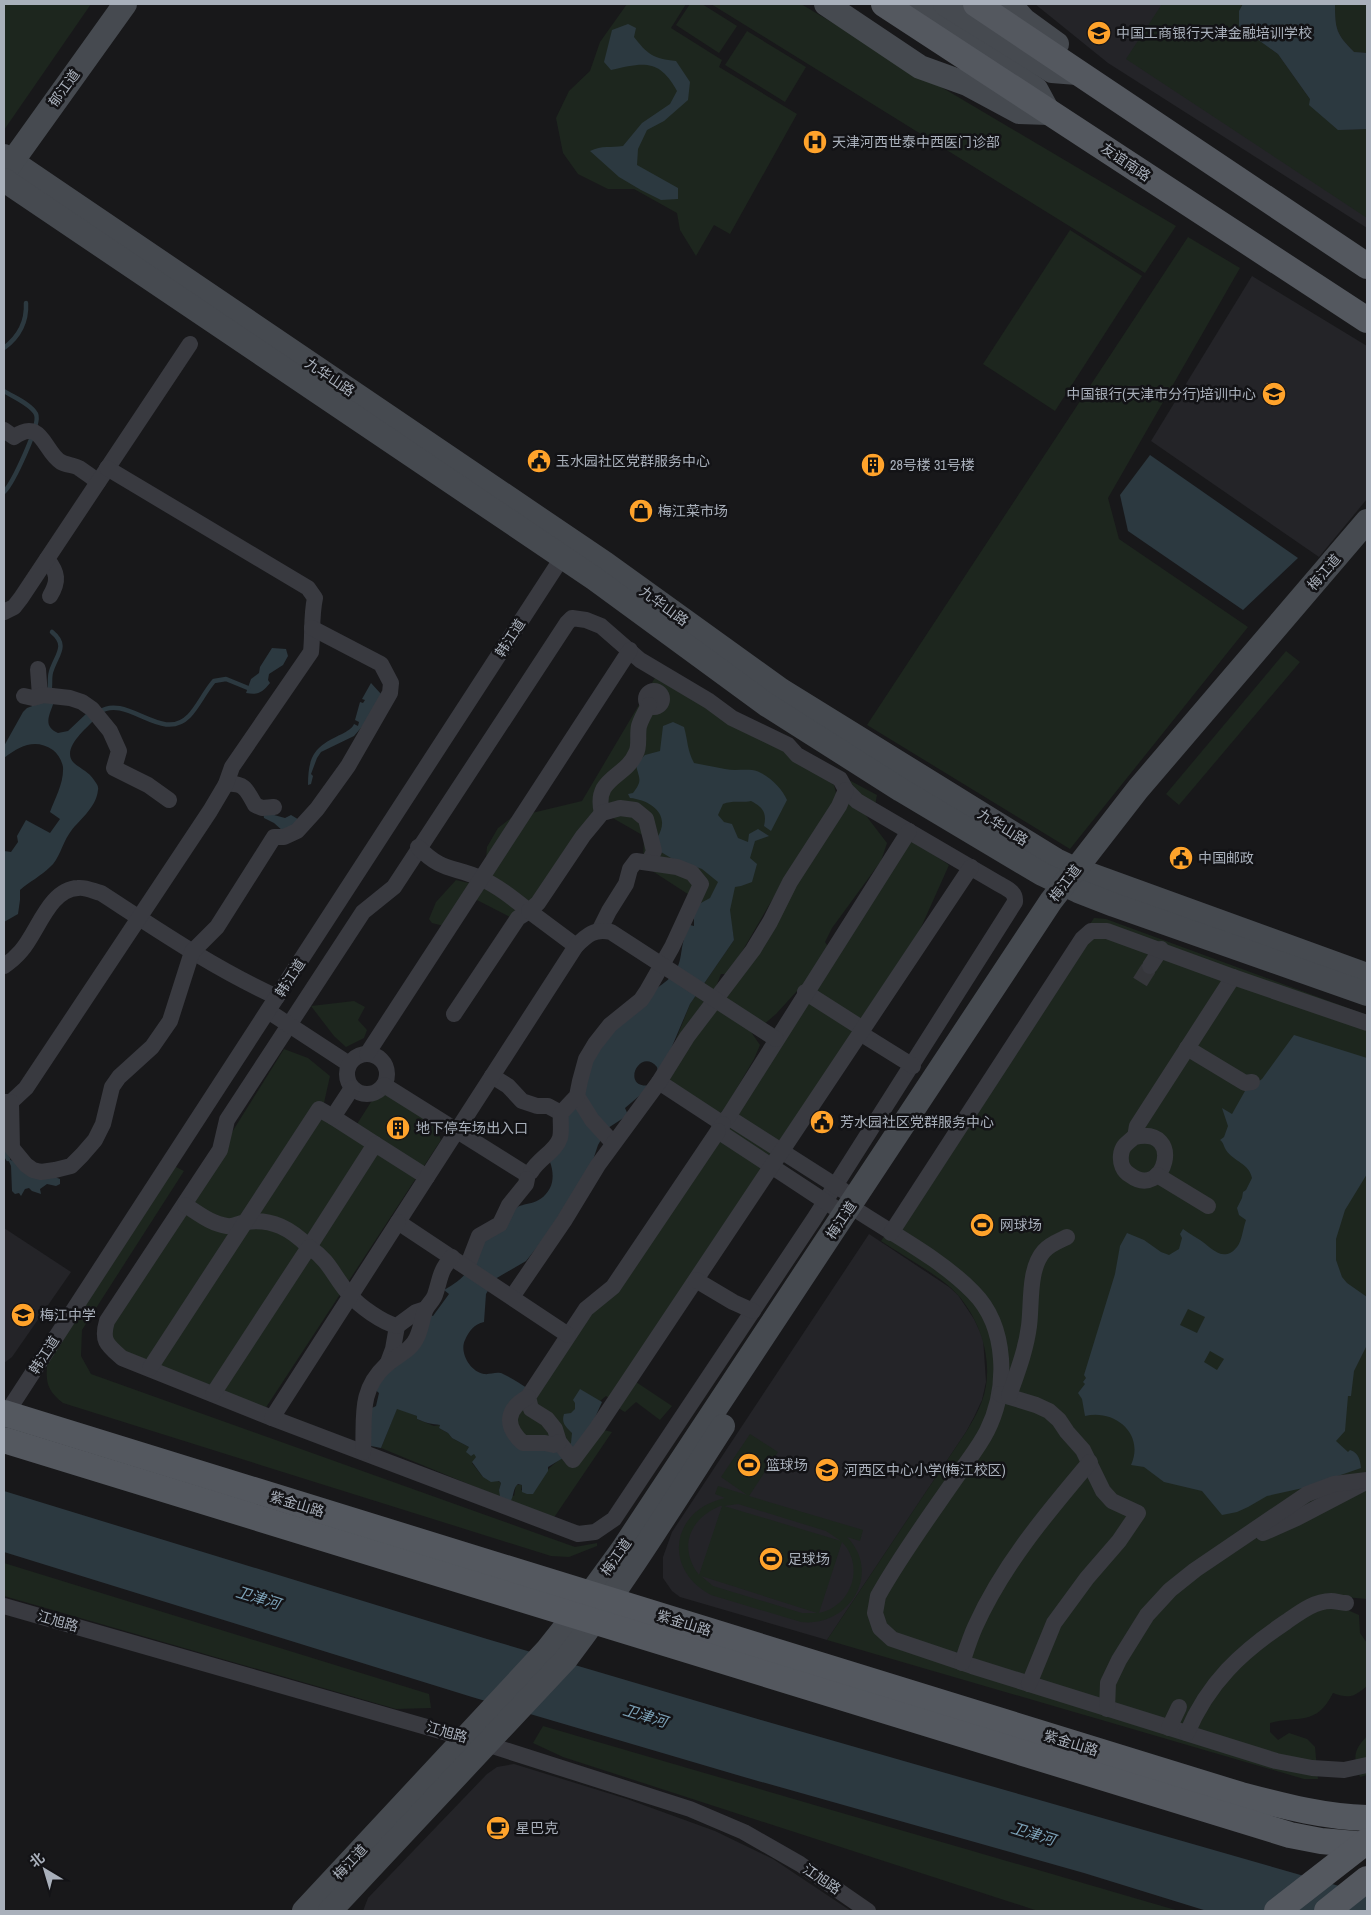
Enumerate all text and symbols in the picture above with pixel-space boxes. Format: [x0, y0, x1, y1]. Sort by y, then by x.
school or university icon: 中国工商银行天津金融培训学校 [1086, 20, 1112, 46]
place label: 中国工商银行天津金融培训学校 [1116, 24, 1312, 42]
street label: 郁江道 [44, 66, 84, 110]
hospital icon: 天津河西世泰中西医门诊部 [802, 129, 828, 155]
place label: 天津河西世泰中西医门诊部 [832, 133, 1000, 151]
street label: 友谊南路 [1098, 139, 1154, 185]
street label: 九华山路 [302, 354, 358, 400]
school or university icon: 中国银行(天津市分行)培训中心 [1261, 381, 1287, 407]
place label: 中国银行(天津市分行)培训中心 [1066, 385, 1256, 403]
public building icon: 玉水园社区党群服务中心 [526, 448, 552, 474]
place label: 玉水园社区党群服务中心 [556, 452, 710, 470]
building icon: 28号楼 31号楼 [860, 452, 886, 478]
place label: 28号楼 31号楼 [890, 456, 975, 474]
shop icon: 梅江菜市场 [628, 498, 654, 524]
place label: 梅江菜市场 [658, 502, 728, 520]
street label: 梅江道 [1303, 550, 1345, 594]
street label: 九华山路 [636, 582, 692, 630]
street label: 韩江道 [491, 615, 529, 661]
street label: 九华山路 [974, 805, 1032, 849]
public building icon: 中国邮政 [1168, 845, 1194, 871]
place label: 中国邮政 [1198, 849, 1254, 867]
street label: 梅江道 [1045, 861, 1085, 905]
street label: 韩江道 [271, 955, 309, 1001]
public building icon: 芳水园社区党群服务中心 [809, 1109, 835, 1135]
place label: 芳水园社区党群服务中心 [840, 1113, 994, 1131]
building icon: 地下停车场出入口 [385, 1115, 411, 1141]
place label: 地下停车场出入口 [416, 1119, 528, 1137]
street label: 梅江道 [822, 1198, 860, 1242]
sports icon: 网球场 [969, 1212, 995, 1238]
place label: 网球场 [1000, 1216, 1042, 1234]
school or university icon: 梅江中学 [10, 1302, 36, 1328]
place label: 梅江中学 [40, 1306, 96, 1324]
street label: 韩江道 [25, 1332, 63, 1378]
sports icon: 篮球场 [736, 1452, 762, 1478]
place label: 篮球场 [766, 1456, 808, 1474]
school or university icon: 河西区中心小学(梅江校区) [814, 1457, 840, 1483]
place label: 河西区中心小学(梅江校区) [844, 1461, 1006, 1479]
street label: 紫金山路 [268, 1487, 326, 1521]
street label: 梅江道 [597, 1535, 635, 1579]
sports icon: 足球场 [758, 1546, 784, 1572]
place label: 足球场 [788, 1550, 830, 1568]
water label: 卫津河 [234, 1581, 286, 1615]
street label: 紫金山路 [655, 1606, 713, 1640]
street label: 江旭路 [35, 1607, 81, 1635]
water label: 卫津河 [621, 1699, 673, 1733]
street label: 江旭路 [424, 1718, 470, 1746]
street label: 紫金山路 [1042, 1726, 1100, 1760]
cafe icon: 星巴克 [485, 1815, 511, 1841]
water label: 卫津河 [1009, 1817, 1061, 1851]
place label: 星巴克 [516, 1819, 558, 1837]
street label: 梅江道 [329, 1841, 371, 1883]
north arrow [20, 1845, 70, 1895]
text: 北 [26, 1848, 48, 1871]
street label: 江旭路 [800, 1860, 844, 1898]

